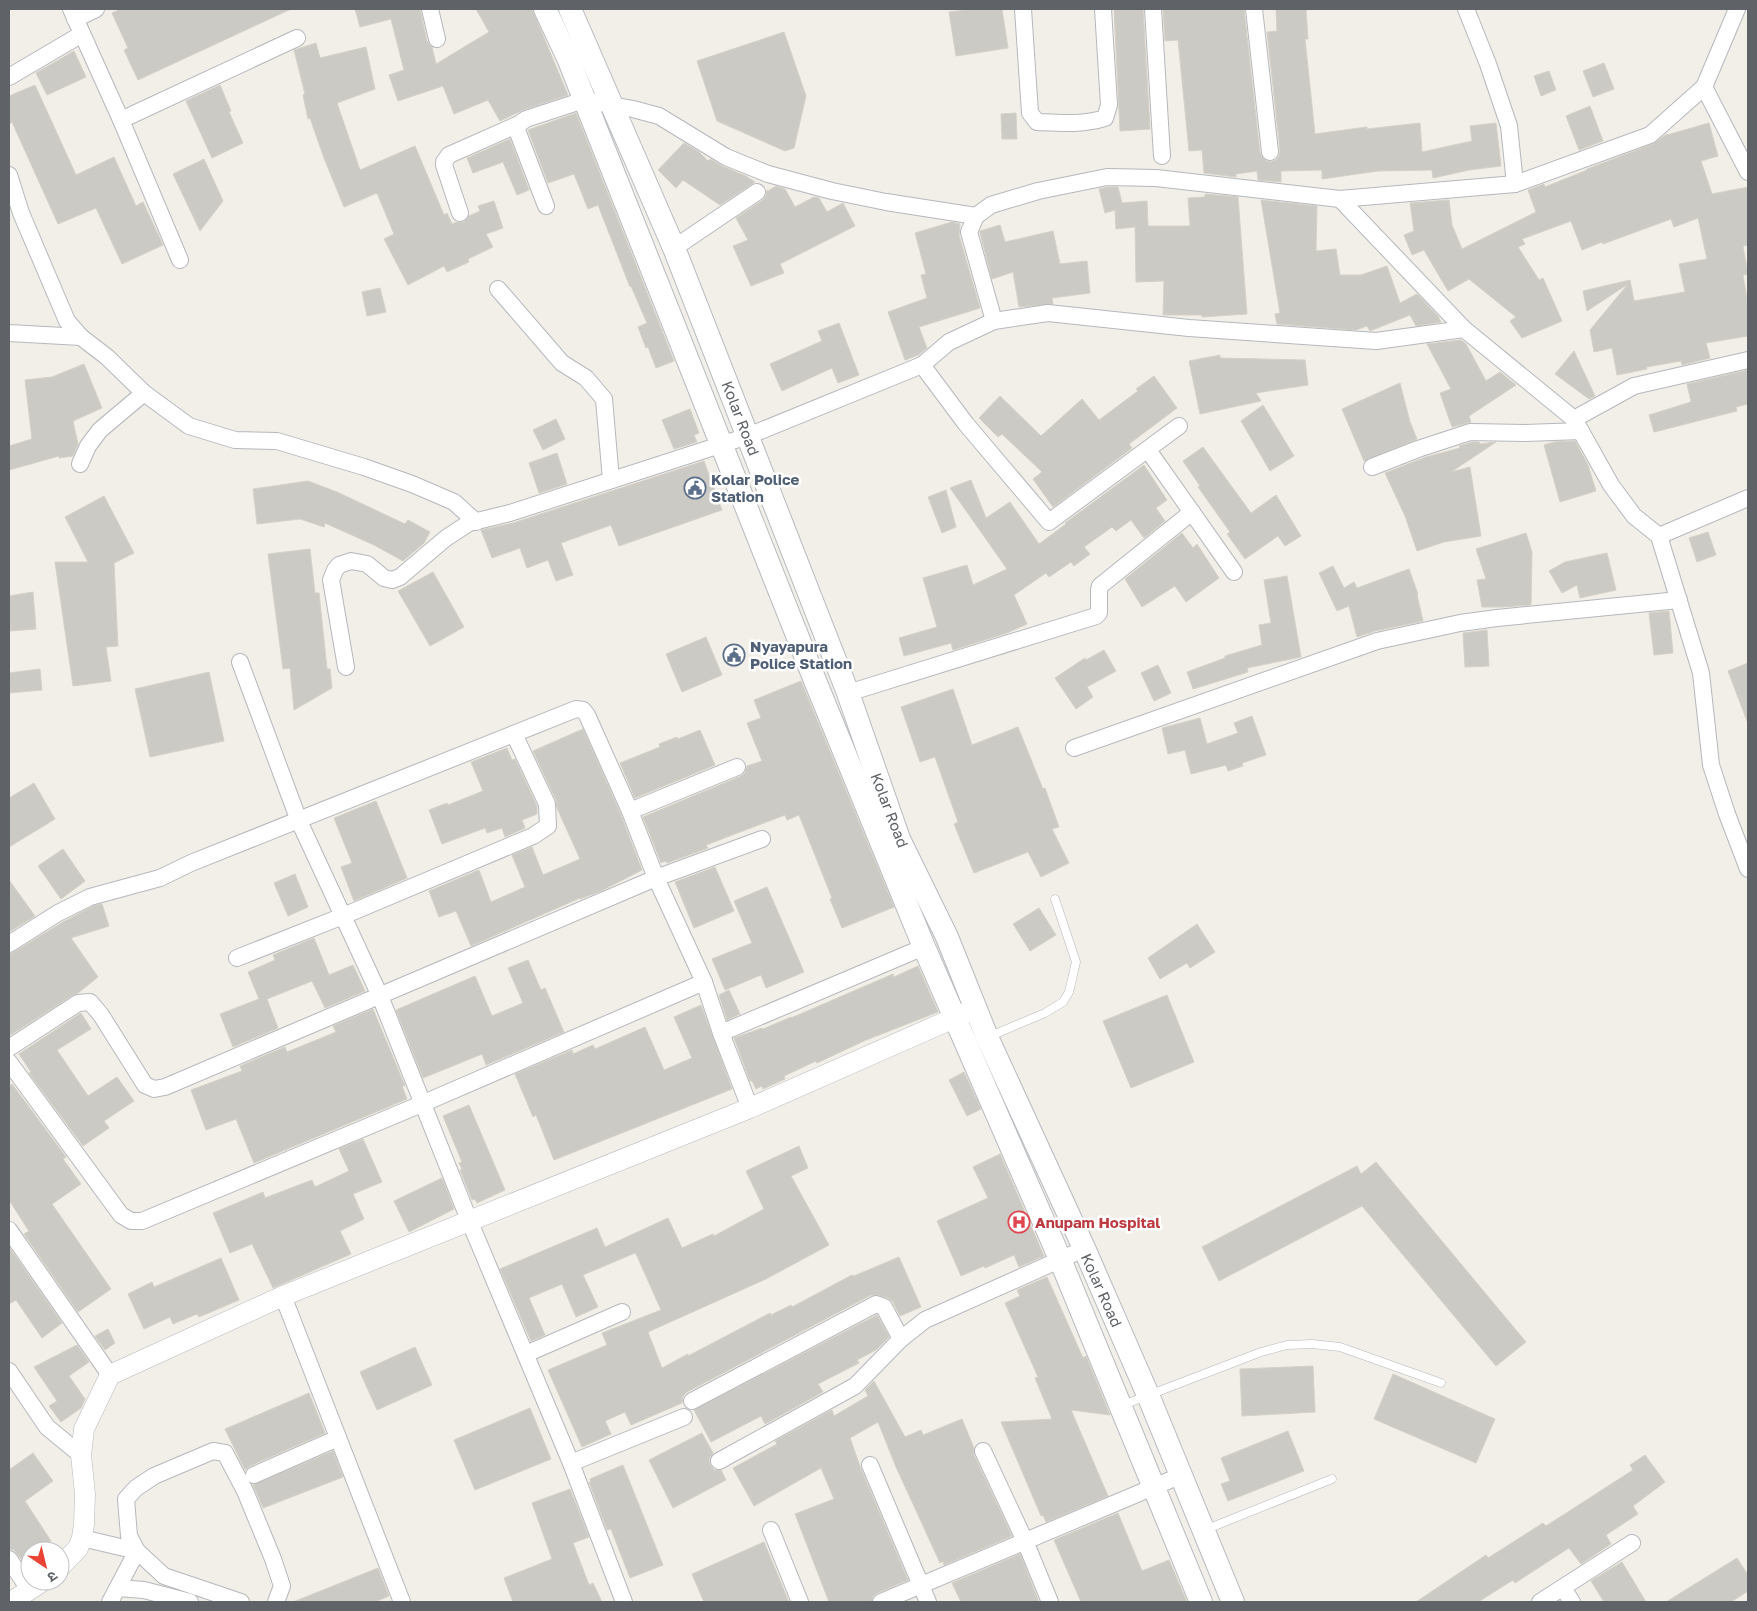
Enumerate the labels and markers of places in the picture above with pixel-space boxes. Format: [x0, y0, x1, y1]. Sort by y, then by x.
place label: Kolar Police Station [711, 470, 800, 505]
public building icon: Kolar Police Station [683, 476, 707, 500]
place label: Nyayapura Police Station [750, 637, 852, 672]
public building icon: Nyayapura Police Station [722, 643, 746, 667]
hospital icon: Anupam Hospital [1007, 1210, 1031, 1234]
place label: Anupam Hospital [1035, 1213, 1160, 1231]

